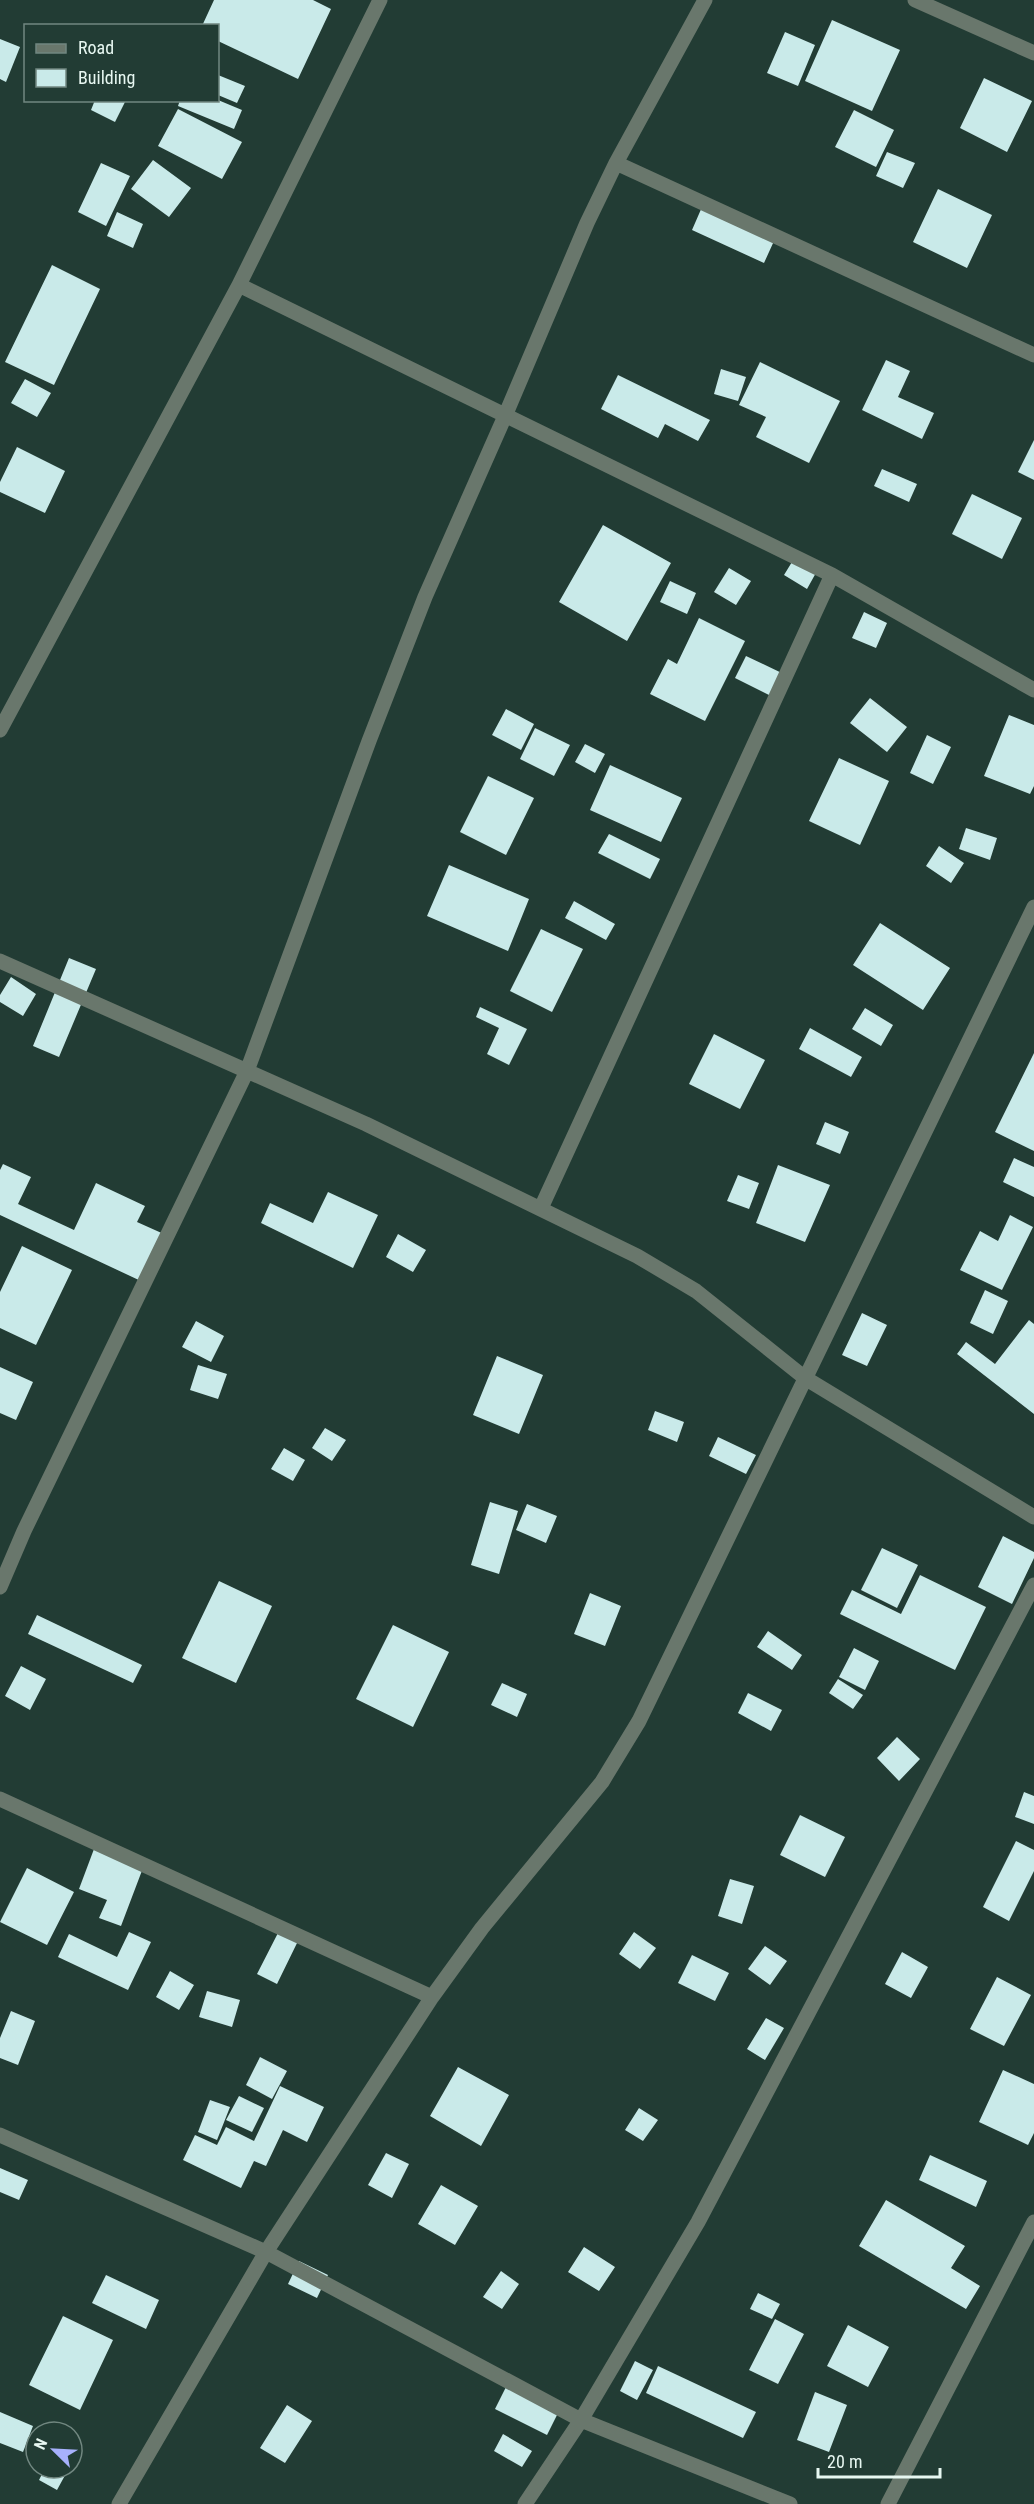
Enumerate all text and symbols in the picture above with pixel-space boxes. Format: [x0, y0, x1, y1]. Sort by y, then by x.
legend [24, 24, 219, 102]
text: Road [78, 37, 114, 58]
text: Building [78, 67, 135, 88]
north arrow [24, 2420, 84, 2480]
text: N [30, 2436, 51, 2452]
scale bar [818, 2441, 940, 2479]
text: 20 m [827, 2451, 862, 2472]

